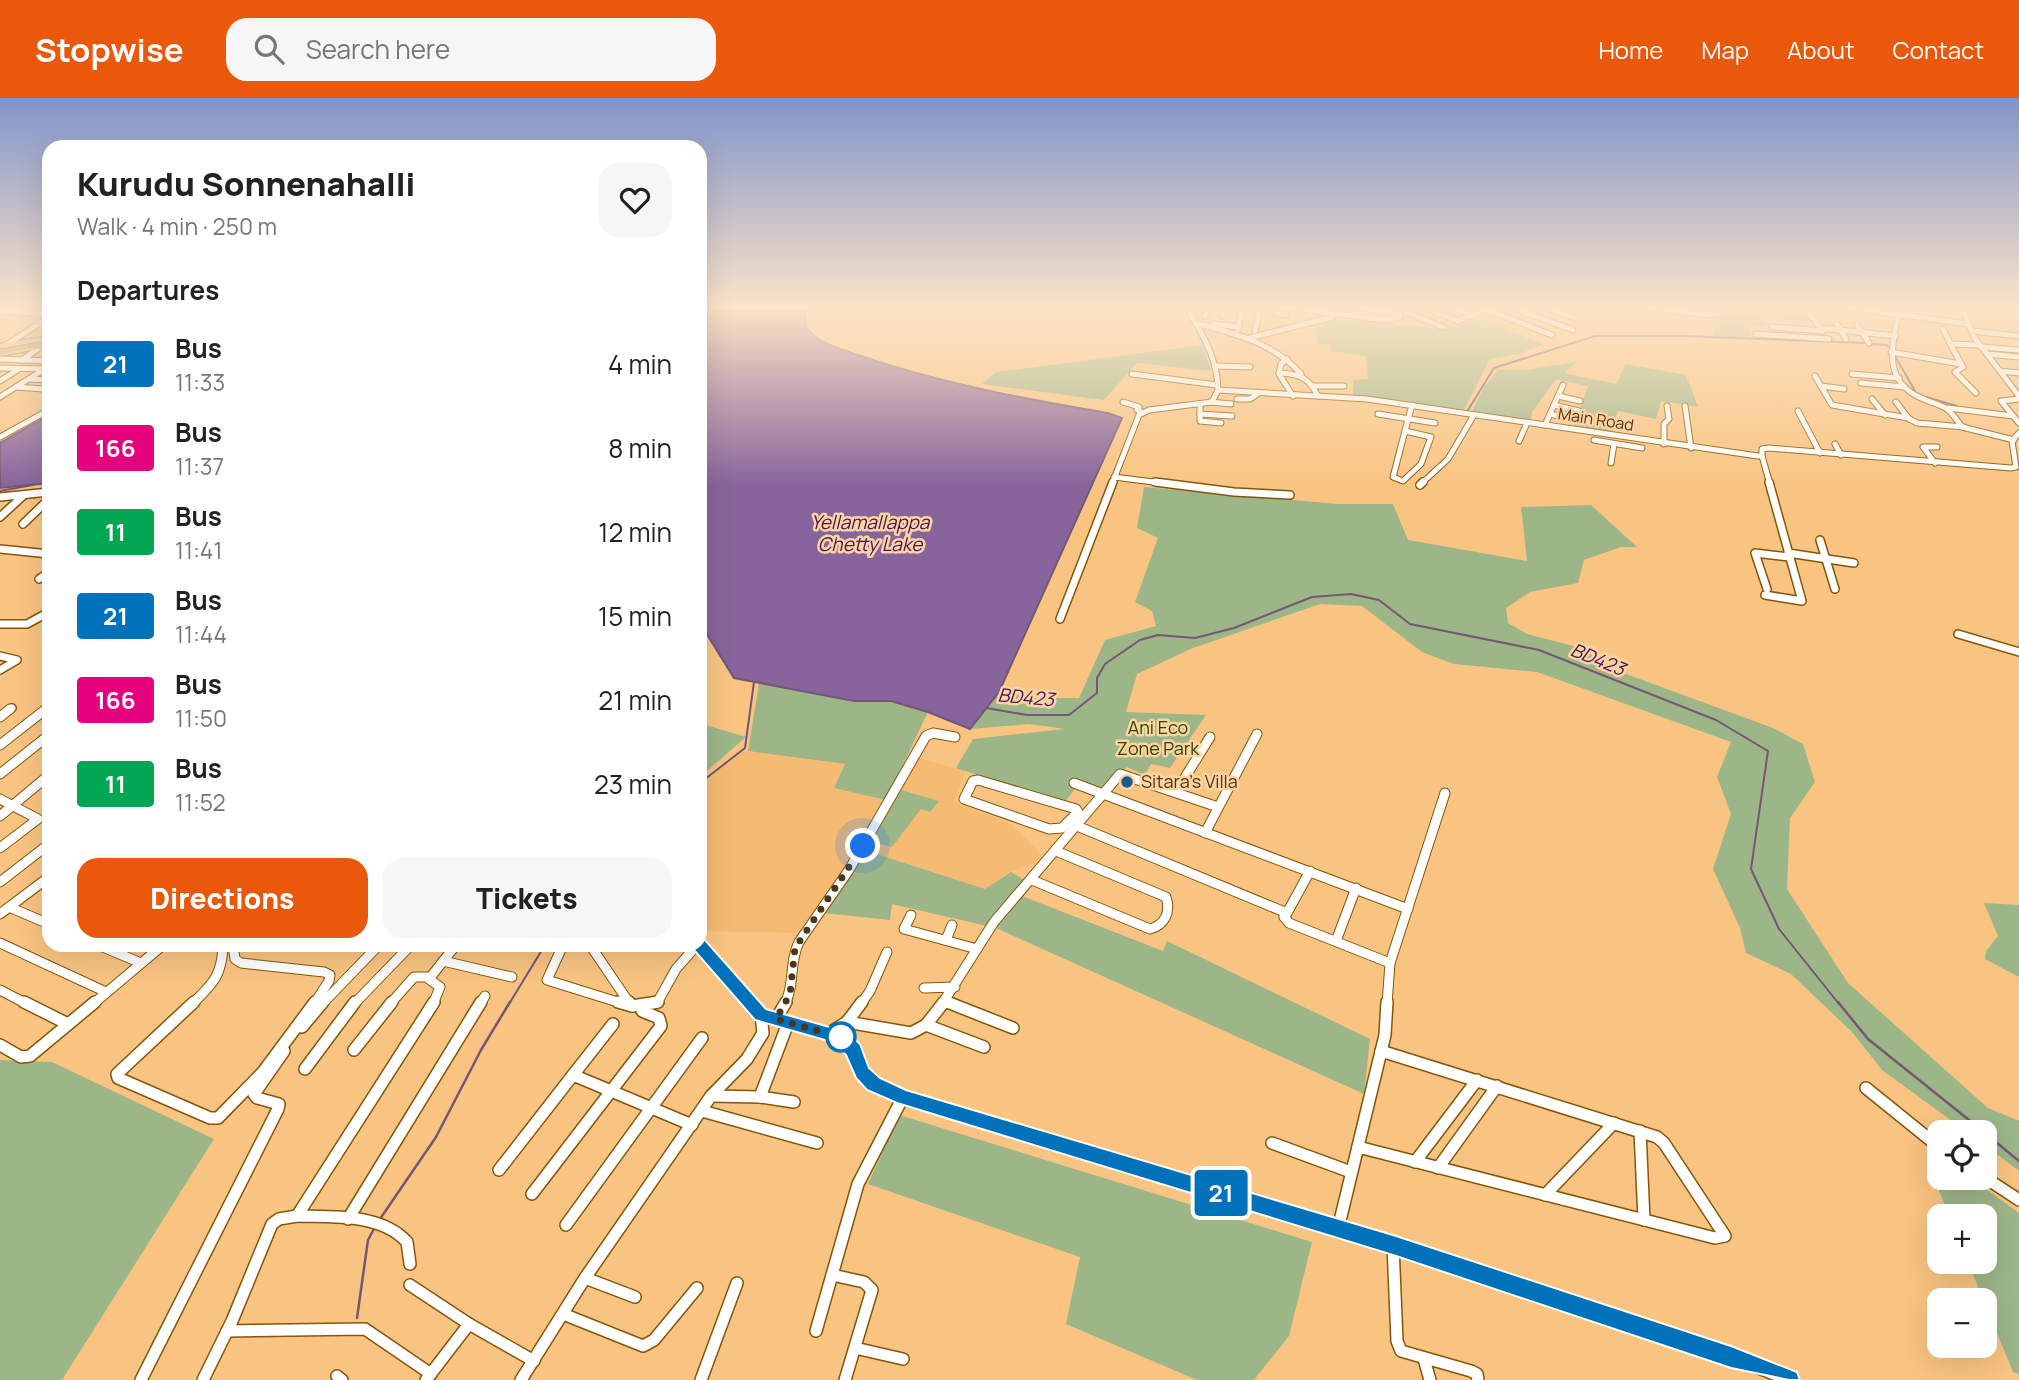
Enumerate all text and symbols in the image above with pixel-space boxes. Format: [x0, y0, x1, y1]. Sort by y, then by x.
search box [226, 18, 716, 81]
text: Stopwise [35, 27, 184, 72]
icon: search [250, 30, 288, 68]
text: Search here [306, 31, 450, 67]
text: Home [1598, 33, 1663, 66]
text: Map [1701, 33, 1749, 66]
text: About [1787, 33, 1855, 66]
text: Contact [1893, 33, 1984, 66]
text: Kurudu Sonnenahalli [77, 161, 415, 206]
button: heart [598, 163, 672, 237]
text: Walk · 4 min · 250 m [77, 210, 277, 242]
text: Departures [77, 272, 219, 308]
text: Bus [175, 330, 222, 366]
text: 4 min [608, 346, 672, 382]
text: 21 [103, 347, 128, 380]
text: 11:33 [175, 366, 225, 398]
street label: Main Road [1556, 402, 1636, 436]
text: Bus [175, 414, 222, 450]
text: 8 min [608, 430, 672, 466]
text: 166 [95, 431, 136, 464]
text: 11:37 [175, 450, 224, 482]
text: Bus [175, 498, 222, 534]
water label: Yellamallappa Chetty Lake [811, 509, 931, 557]
text: 12 min [598, 514, 672, 550]
text: 11 [105, 515, 126, 548]
text: 11:41 [175, 534, 222, 566]
text: Bus [175, 582, 222, 618]
text: 15 min [598, 598, 672, 634]
text: 21 [103, 599, 128, 632]
text: 11:44 [175, 618, 227, 650]
water label: BD423 [1567, 636, 1631, 683]
text: Bus [175, 666, 222, 702]
text: 21 min [598, 682, 672, 718]
water label: BD423 [997, 682, 1058, 713]
text: 166 [95, 683, 136, 716]
text: 11:50 [175, 702, 227, 734]
park label: Ani Eco Zone Park [1117, 715, 1200, 760]
text: Bus [175, 750, 222, 786]
text: 23 min [594, 766, 672, 802]
text: 11 [105, 767, 126, 800]
place label: Sitara's Villa [1141, 769, 1238, 793]
marker: Sitara's Villa [1119, 774, 1135, 790]
text: 11:52 [175, 786, 226, 818]
your location [845, 828, 880, 863]
button: Directions [77, 858, 368, 938]
button: Tickets [382, 858, 672, 938]
unlabelled marker [826, 1022, 856, 1052]
map controls [1927, 1120, 1997, 1358]
button: locate [1927, 1120, 1997, 1190]
line badge: 21 [1190, 1170, 1252, 1216]
text: 21 [1209, 1176, 1233, 1209]
button: + [1927, 1204, 1997, 1274]
button: − [1927, 1288, 1997, 1358]

